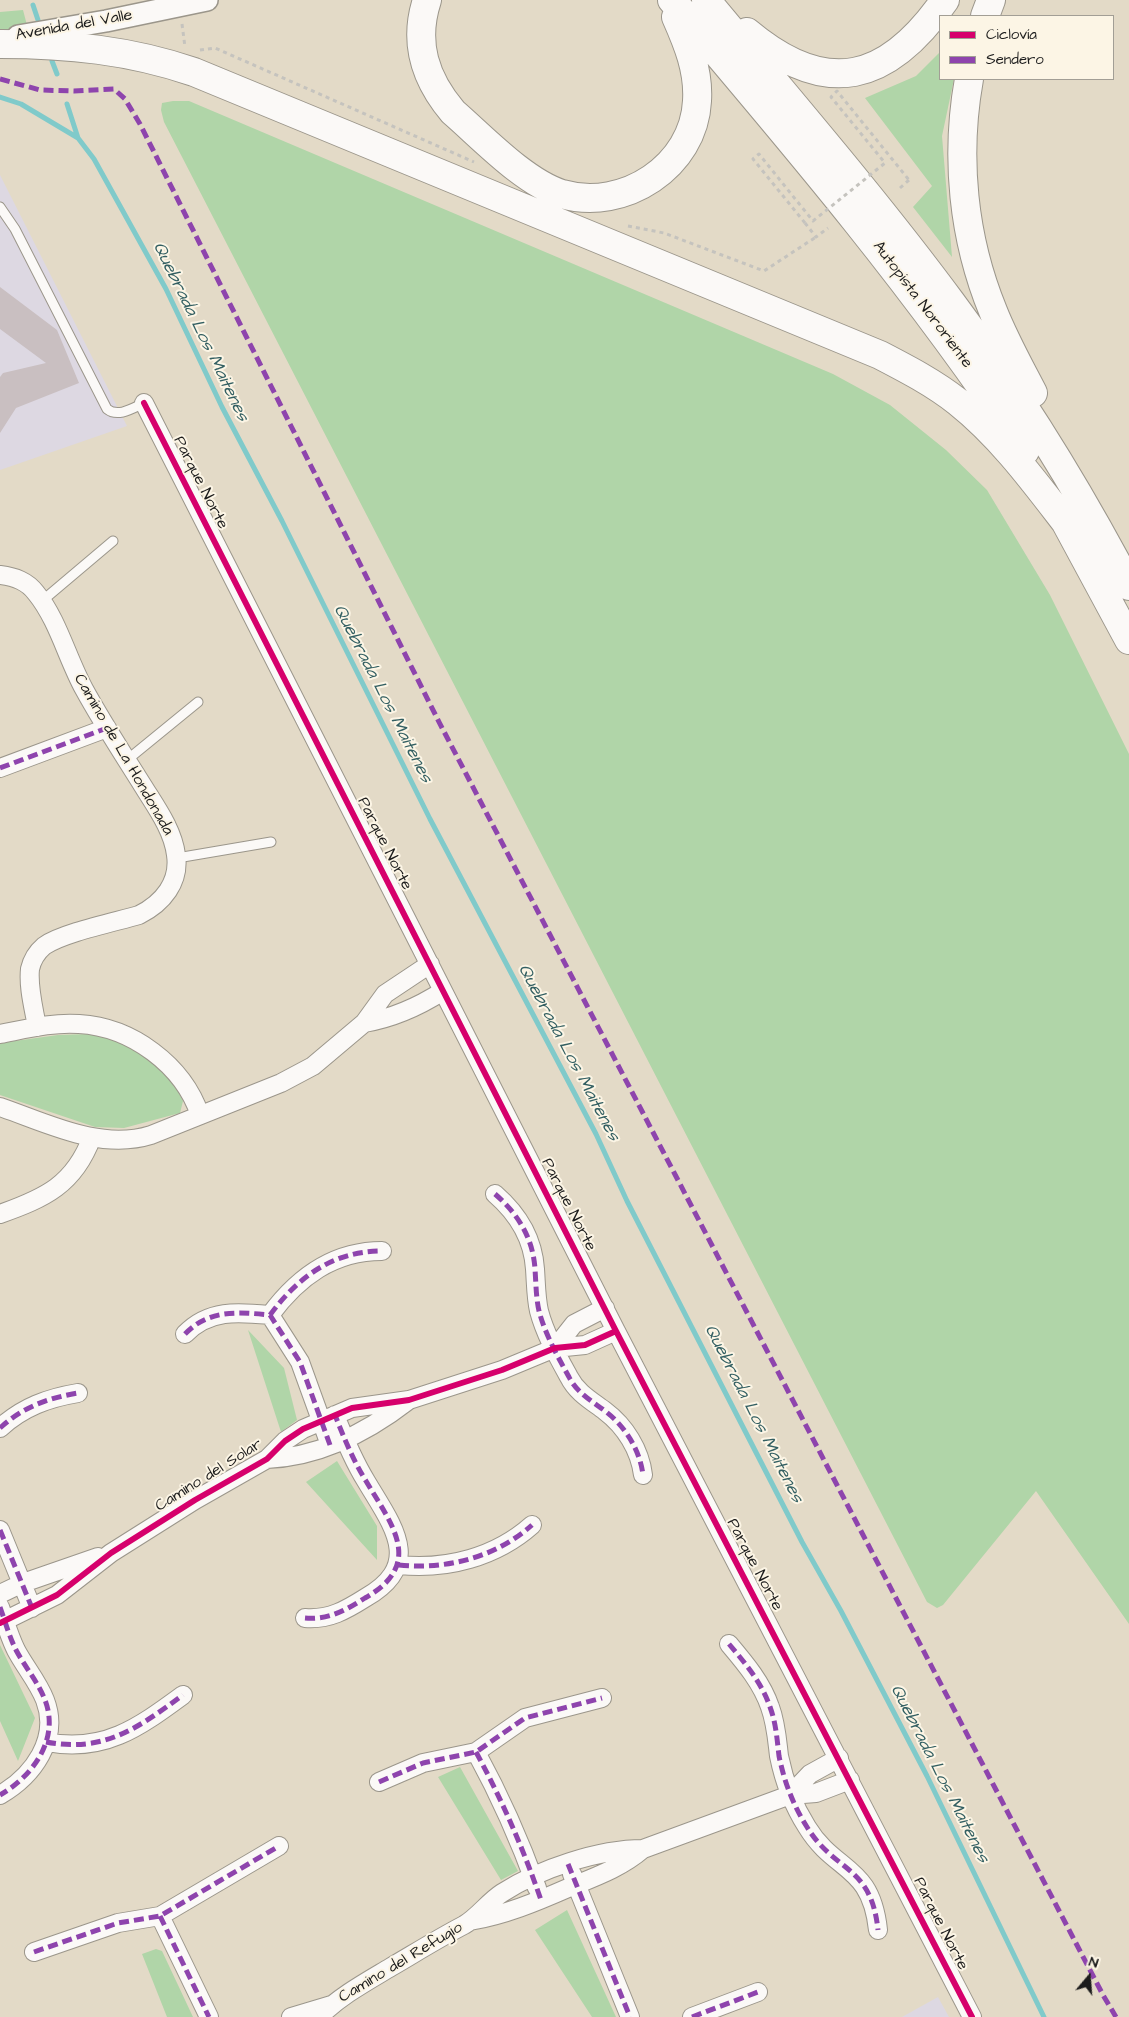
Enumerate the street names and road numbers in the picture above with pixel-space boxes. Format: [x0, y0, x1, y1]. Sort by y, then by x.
street label: Avenida del Valle [14, 6, 134, 46]
street label: Autopista Nororiente [868, 238, 976, 372]
street label: Parque Norte [168, 433, 232, 533]
street label: Camino de La Hondonada [69, 671, 177, 839]
street label: Parque Norte [352, 794, 416, 894]
street label: Parque Norte [536, 1155, 600, 1255]
street label: Camino del Solar [152, 1435, 266, 1517]
street label: Parque Norte [722, 1516, 786, 1614]
street label: Parque Norte [908, 1874, 972, 1974]
street label: Camino del Refugio [336, 1918, 466, 2008]

